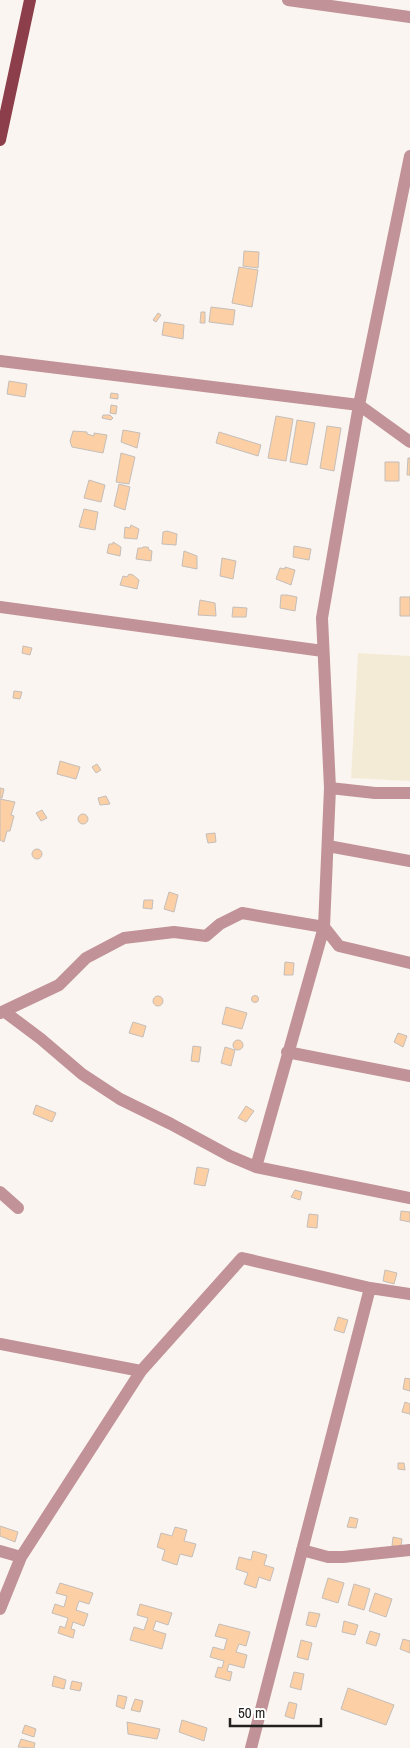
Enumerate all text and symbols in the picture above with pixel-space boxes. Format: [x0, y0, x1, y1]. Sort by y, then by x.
scale bar [230, 1696, 321, 1728]
text: 50 m [238, 1702, 265, 1723]

